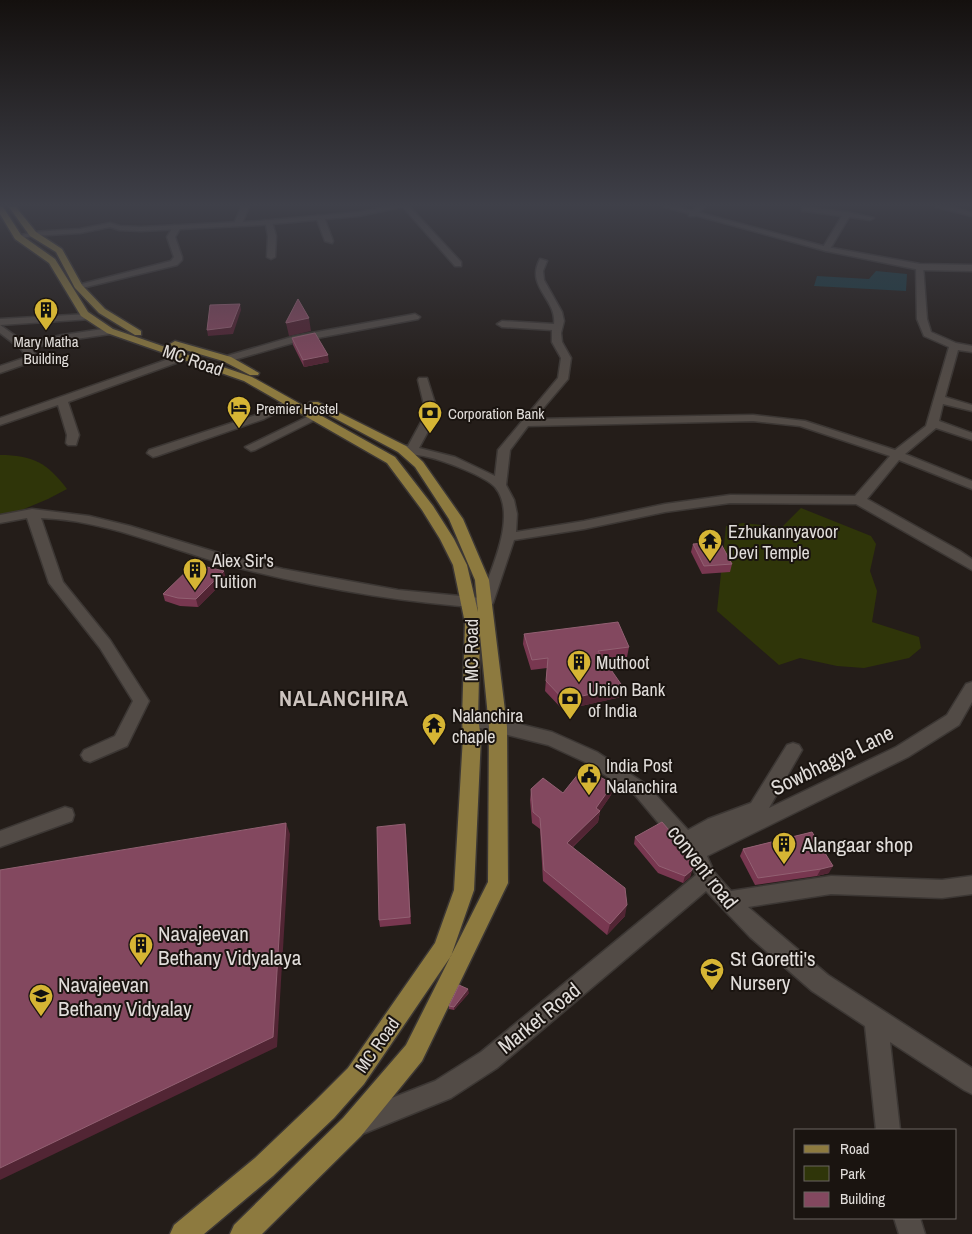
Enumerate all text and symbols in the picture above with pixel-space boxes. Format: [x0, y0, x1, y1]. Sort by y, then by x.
building icon: Mary Matha Building [33, 297, 59, 331]
place label: Mary Matha Building [14, 331, 79, 369]
street label: MC Road [159, 338, 227, 382]
hotel icon: Premier Hostel [226, 395, 252, 429]
place label: Premier Hostel [256, 398, 338, 419]
bank icon: Corporation Bank [417, 400, 443, 434]
place label: Corporation Bank [448, 403, 545, 424]
place label: Ezhukannyavoor Devi Temple [728, 519, 838, 565]
temple icon: Ezhukannyavoor Devi Temple [697, 528, 723, 562]
place label: Alex Sir's Tuition [211, 548, 274, 594]
building icon: Alex Sir's Tuition [182, 557, 208, 591]
street label: MC Road [459, 619, 484, 681]
building icon: Muthoot [566, 649, 592, 683]
place label: Muthoot [596, 650, 649, 675]
place label: Union Bank of India [588, 677, 666, 723]
district label: NALANCHIRA [279, 683, 409, 713]
bank icon: Union Bank of India [557, 686, 583, 720]
place label: Nalanchira chaple [452, 703, 523, 749]
temple icon: Nalanchira chaple [421, 712, 447, 746]
street label: Sowbhagya Lane [766, 718, 898, 802]
place label: India Post Nalanchira [606, 753, 677, 799]
public building icon: India Post Nalanchira [576, 762, 602, 796]
street label: convent road [661, 819, 745, 915]
place label: Alangaar shop [801, 830, 913, 859]
building icon: Alangaar shop [771, 831, 797, 865]
place label: Navajeevan Bethany Vidyalaya [158, 919, 302, 972]
building icon: Navajeevan Bethany Vidyalaya [128, 932, 154, 966]
place label: St Goretti's Nursery [730, 944, 816, 997]
school or university icon: St Goretti's Nursery [699, 957, 725, 991]
place label: Navajeevan Bethany Vidyalay [58, 970, 192, 1023]
street label: Market Road [492, 976, 586, 1060]
school or university icon: Navajeevan Bethany Vidyalay [28, 983, 54, 1017]
street label: MC Road [349, 1012, 405, 1078]
legend [794, 1129, 957, 1219]
text: Road [840, 1138, 869, 1159]
text: Park [840, 1163, 866, 1184]
text: Building [840, 1188, 885, 1209]

